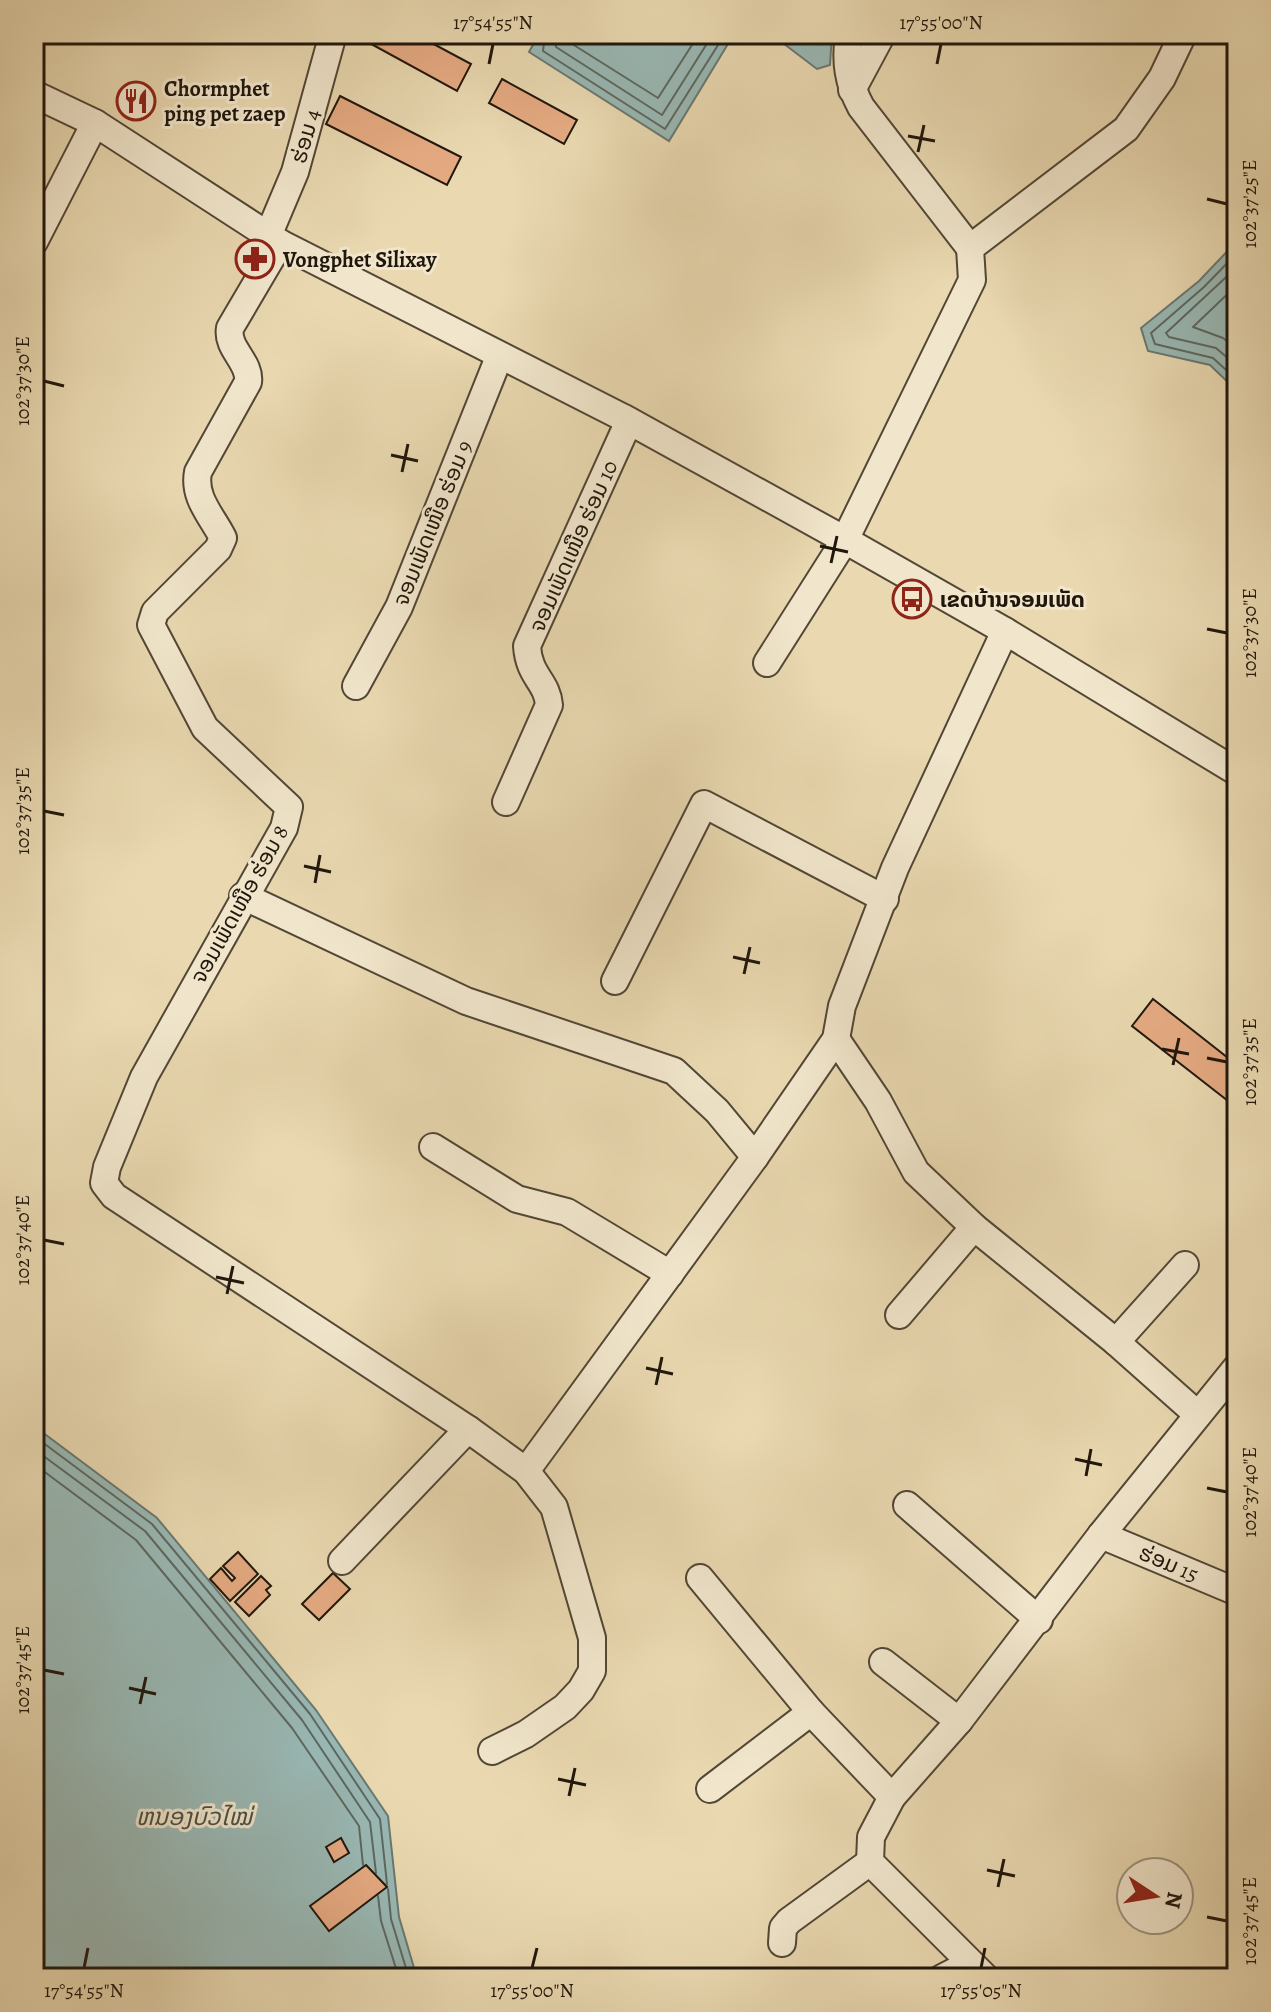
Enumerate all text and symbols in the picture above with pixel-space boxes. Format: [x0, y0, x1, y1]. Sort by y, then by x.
text: 17°54'55"N [453, 9, 533, 36]
text: 17°55'00"N [899, 9, 983, 36]
place label: Chormphet ping pet zaep [164, 74, 286, 129]
restaurant icon: Chormphet ping pet zaep [115, 80, 157, 122]
street label: ຮ່ອມ 4 [284, 106, 328, 167]
text: 102°37'25"E [1236, 159, 1263, 249]
pharmacy icon: Vongphet Silixay [234, 238, 276, 280]
place label: Vongphet Silixay [282, 245, 437, 275]
text: 102°37'30"E [9, 336, 36, 426]
street label: ຈອມເພັດເໜືອ ຮ່ອມ 9 [386, 436, 480, 611]
street label: ຈອມເພັດເໜືອ ຮ່ອມ 10 [522, 456, 625, 637]
bus stop icon: ເຂດບ້ານຈອມເພັດ [891, 578, 933, 620]
place label: ເຂດບ້ານຈອມເພັດ [940, 585, 1085, 615]
text: 102°37'30"E [1236, 588, 1263, 678]
text: 102°37'35"E [9, 767, 36, 855]
street label: ຈອມເພັດເໜືອ ຮ່ອມ 8 [184, 820, 296, 989]
text: 102°37'35"E [1236, 1018, 1263, 1106]
text: 102°37'40"E [9, 1195, 36, 1285]
text: 102°37'40"E [1236, 1447, 1263, 1537]
street label: ຮ່ອມ 15 [1134, 1538, 1203, 1590]
text: 102°37'45"E [9, 1626, 36, 1714]
water label: ຫນອງບົວໄໝ່ [136, 1801, 256, 1833]
north arrow [1115, 1856, 1195, 1936]
text: 102°37'45"E [1236, 1877, 1263, 1965]
text: N [1157, 1889, 1190, 1911]
text: 17°54'55"N [44, 1977, 124, 2004]
text: 17°55'00"N [490, 1977, 574, 2004]
text: 17°55'05"N [940, 1977, 1022, 2004]

